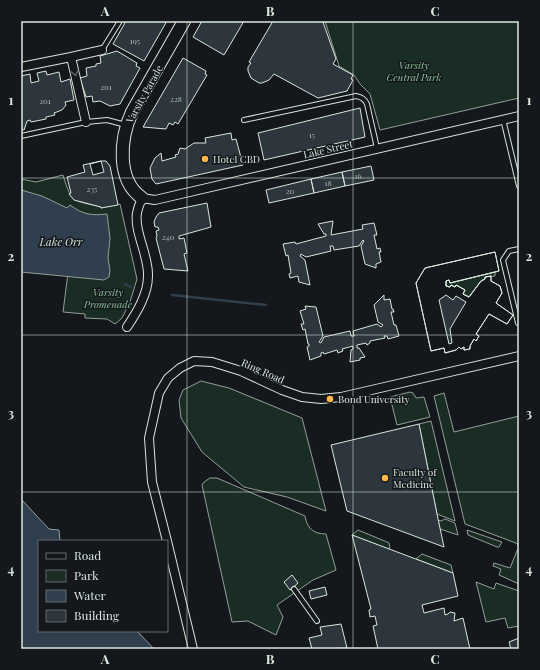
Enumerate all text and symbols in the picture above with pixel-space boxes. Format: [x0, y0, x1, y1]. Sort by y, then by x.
text: A [100, 2, 110, 19]
text: B [266, 2, 275, 19]
text: C [430, 2, 440, 19]
house number: 195 [130, 35, 140, 46]
park label: Varsity Central Park [387, 58, 441, 84]
street label: Varsity Parade [122, 62, 166, 126]
one-way arrow [70, 69, 78, 76]
house number: 201 [100, 81, 112, 92]
text: 1 [9, 91, 14, 108]
text: 1 [527, 91, 532, 108]
house number: 228 [170, 93, 182, 104]
house number: 201 [39, 95, 51, 106]
house number: 15 [309, 129, 315, 140]
street label: Lake Street [302, 136, 355, 161]
place label: Hotel CBD [213, 152, 260, 166]
marker: Hotel CBD [200, 154, 210, 164]
house number: 16 [354, 170, 362, 181]
house number: 18 [324, 177, 332, 188]
house number: 235 [87, 183, 97, 194]
house number: 20 [286, 185, 295, 196]
house number: 240 [162, 231, 174, 242]
water label: Lake Orr [39, 234, 83, 249]
text: 2 [8, 247, 15, 264]
text: 2 [526, 247, 533, 264]
park label: Varsity Promenade [83, 285, 133, 311]
street label: Ring Road [239, 355, 287, 387]
place label: Bond University [338, 392, 410, 406]
marker: Bond University [325, 394, 335, 404]
text: 3 [8, 404, 14, 421]
text: 3 [526, 404, 532, 421]
place label: Faculty of Medicine [393, 465, 437, 491]
marker: Faculty of Medicine [380, 473, 390, 483]
legend [38, 540, 168, 632]
text: Road [74, 547, 101, 563]
text: 4 [8, 560, 15, 577]
text: 4 [526, 560, 533, 577]
text: Park [74, 567, 99, 583]
text: Water [73, 587, 107, 603]
text: Building [74, 607, 120, 623]
text: A [100, 650, 110, 667]
text: B [266, 650, 275, 667]
text: C [430, 650, 440, 667]

